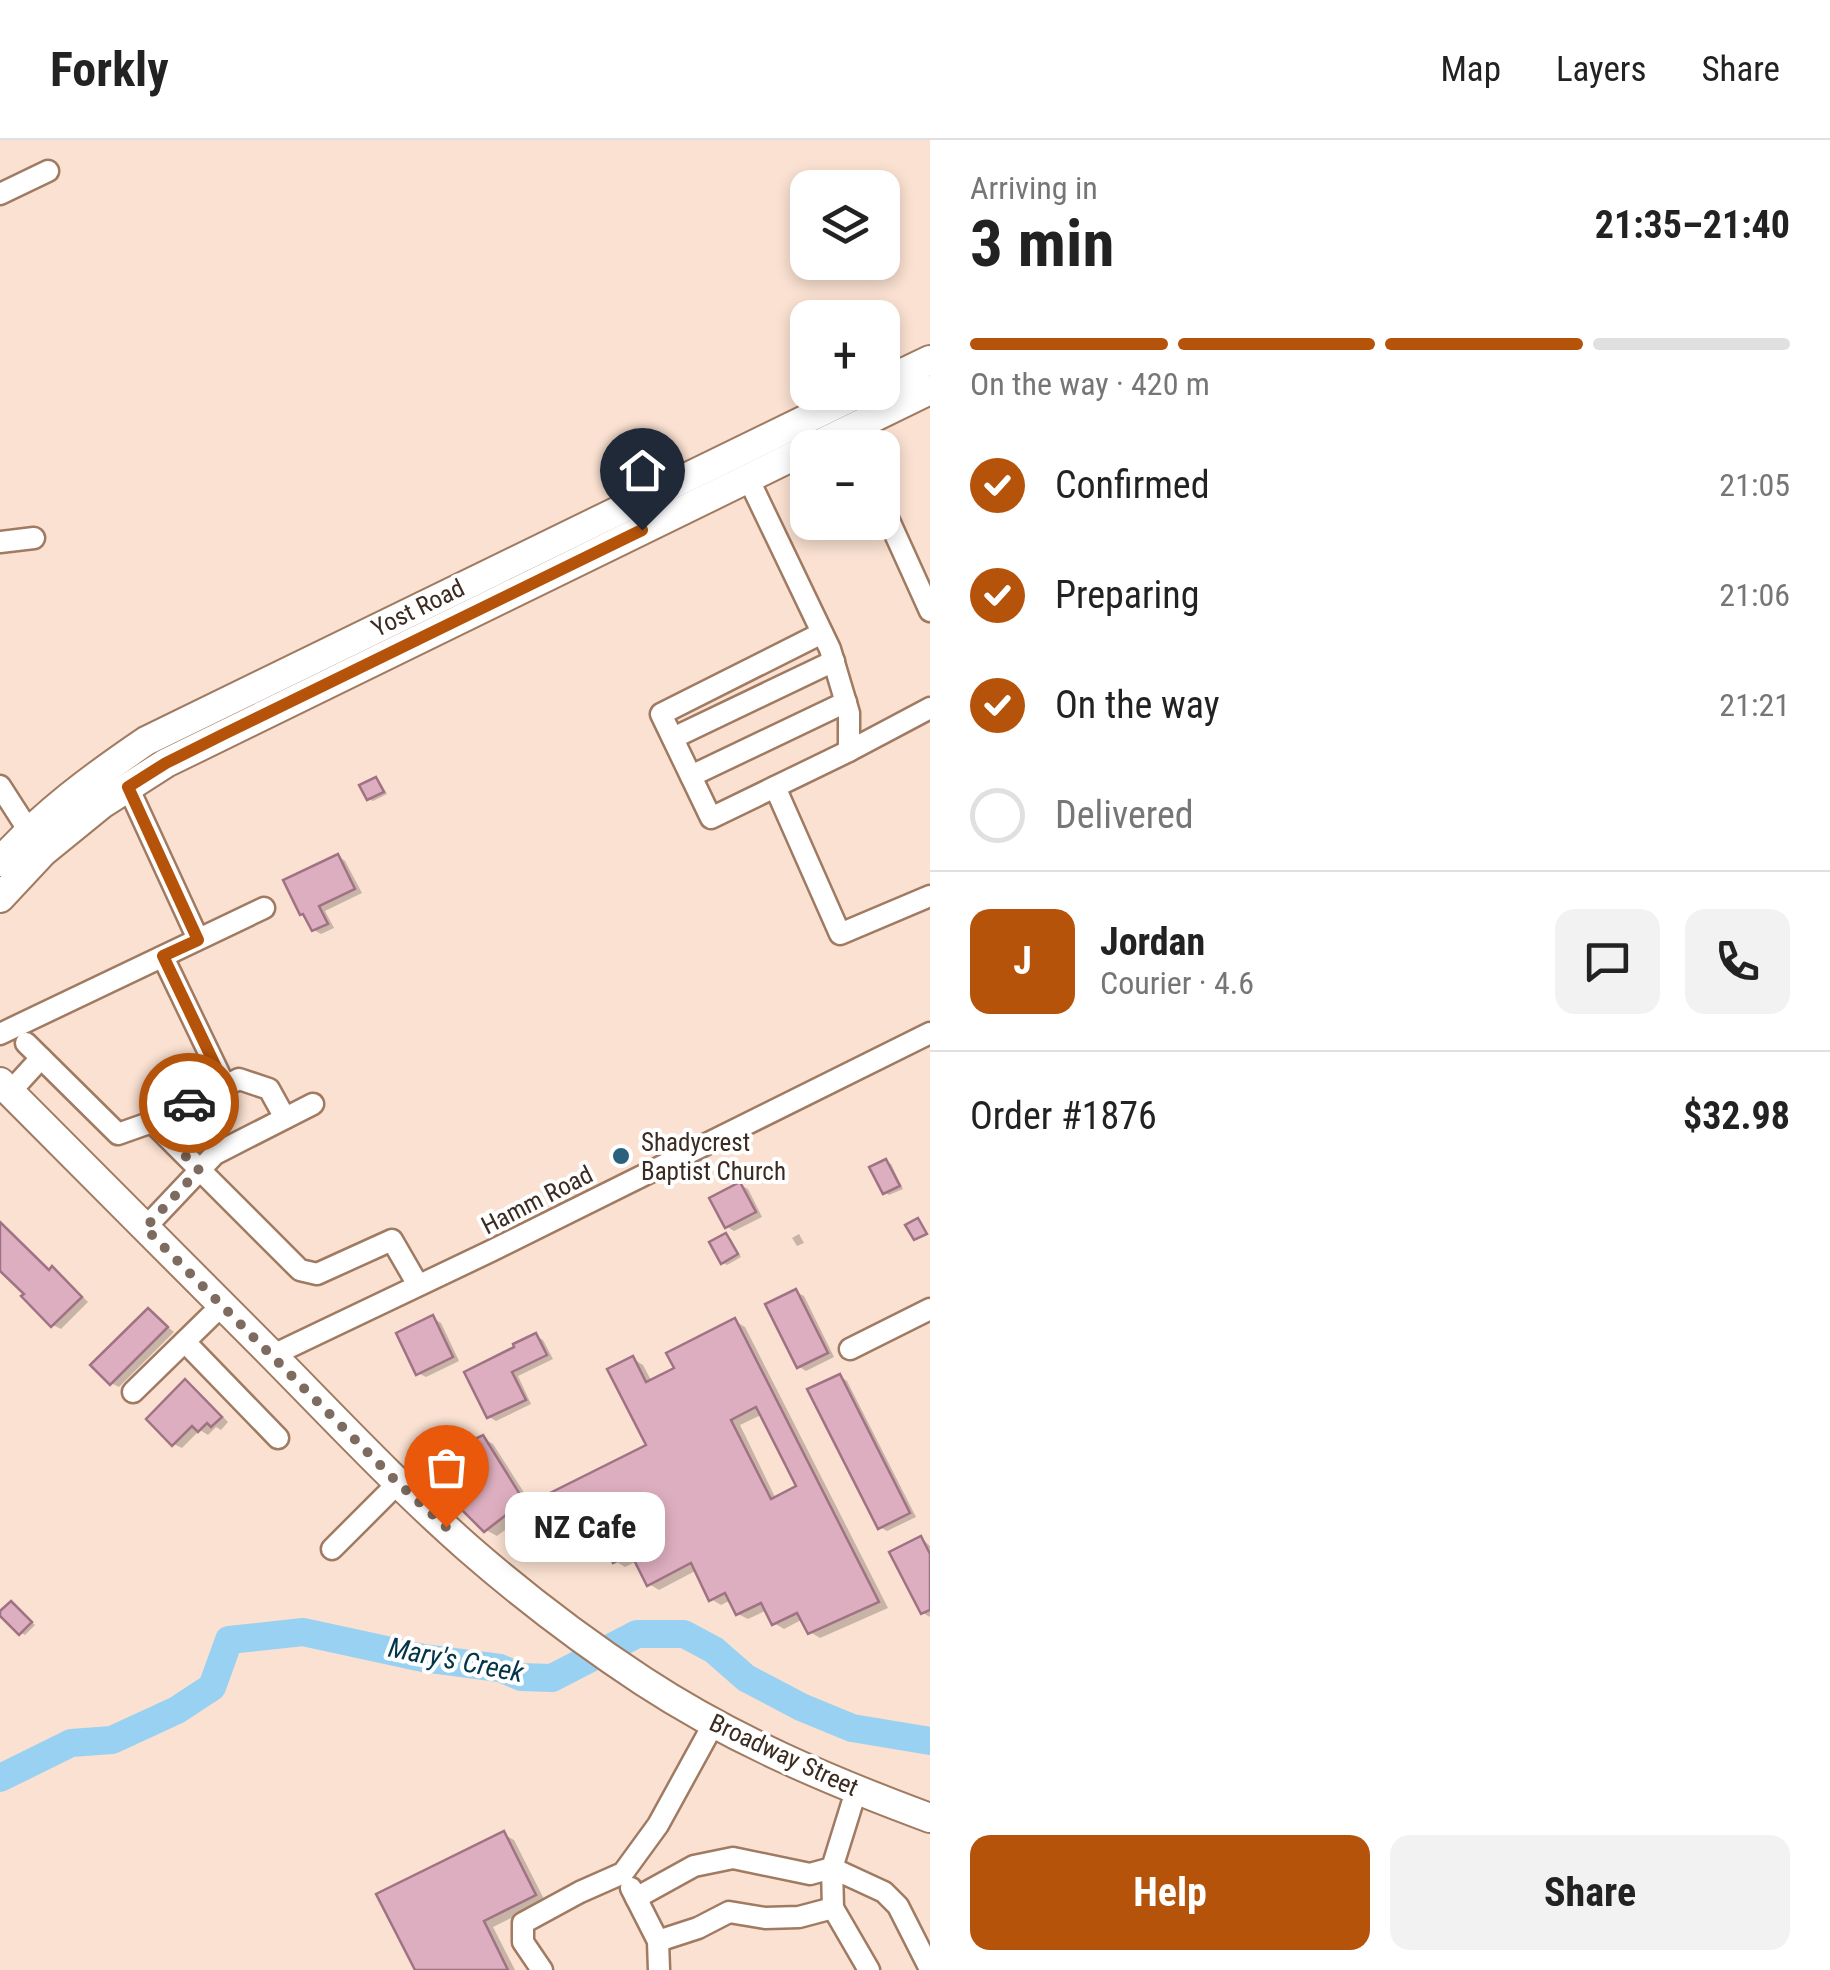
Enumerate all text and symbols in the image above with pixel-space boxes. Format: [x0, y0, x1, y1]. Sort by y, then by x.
text: Forkly [50, 41, 169, 98]
text: Map [1440, 49, 1501, 90]
text: Layers [1556, 49, 1646, 90]
text: Share [1701, 49, 1780, 90]
text: Arriving in [970, 169, 1098, 207]
map controls [790, 170, 900, 540]
button: layers [790, 170, 900, 280]
text: 21:35–21:40 [1595, 203, 1790, 247]
text: 3 min [970, 206, 1114, 282]
button: + [790, 300, 900, 410]
text: On the way · 420 m [970, 365, 1210, 403]
pin [600, 428, 685, 531]
button: − [790, 430, 900, 540]
icon: home [615, 443, 670, 498]
icon: check [970, 458, 1025, 513]
text: Confirmed [1055, 463, 1210, 507]
text: 21:05 [1719, 466, 1790, 504]
icon: check [970, 568, 1025, 623]
street label: Yost Road [367, 573, 469, 643]
text: Preparing [1055, 573, 1200, 617]
text: 21:06 [1719, 576, 1790, 614]
icon: check [970, 678, 1025, 733]
text: On the way [1055, 683, 1220, 727]
text: 21:21 [1719, 686, 1790, 724]
text: Delivered [1055, 793, 1194, 837]
button: chat [1555, 909, 1660, 1014]
button: phone [1685, 909, 1790, 1014]
text: Jordan [1100, 920, 1205, 964]
text: J [1013, 939, 1032, 983]
text: Courier · 4.6 [1100, 964, 1254, 1002]
courier [139, 1053, 239, 1153]
icon: car [162, 1076, 217, 1131]
text: Order #1876 [970, 1094, 1157, 1138]
text: $32.98 [1683, 1094, 1790, 1138]
place label: Shadycrest Baptist Church [641, 1128, 786, 1186]
marker: Shadycrest Baptist Church [610, 1145, 632, 1167]
street label: Hamm Road [476, 1160, 598, 1240]
pin [404, 1425, 489, 1528]
icon: bag [419, 1440, 474, 1495]
callout: NZ Cafe [506, 1492, 666, 1562]
text: NZ Cafe [534, 1508, 636, 1546]
water label: Mary's Creek [386, 1631, 527, 1689]
street label: Broadway Street [705, 1708, 863, 1802]
button: Help [970, 1835, 1370, 1950]
button: Share [1390, 1835, 1790, 1950]

